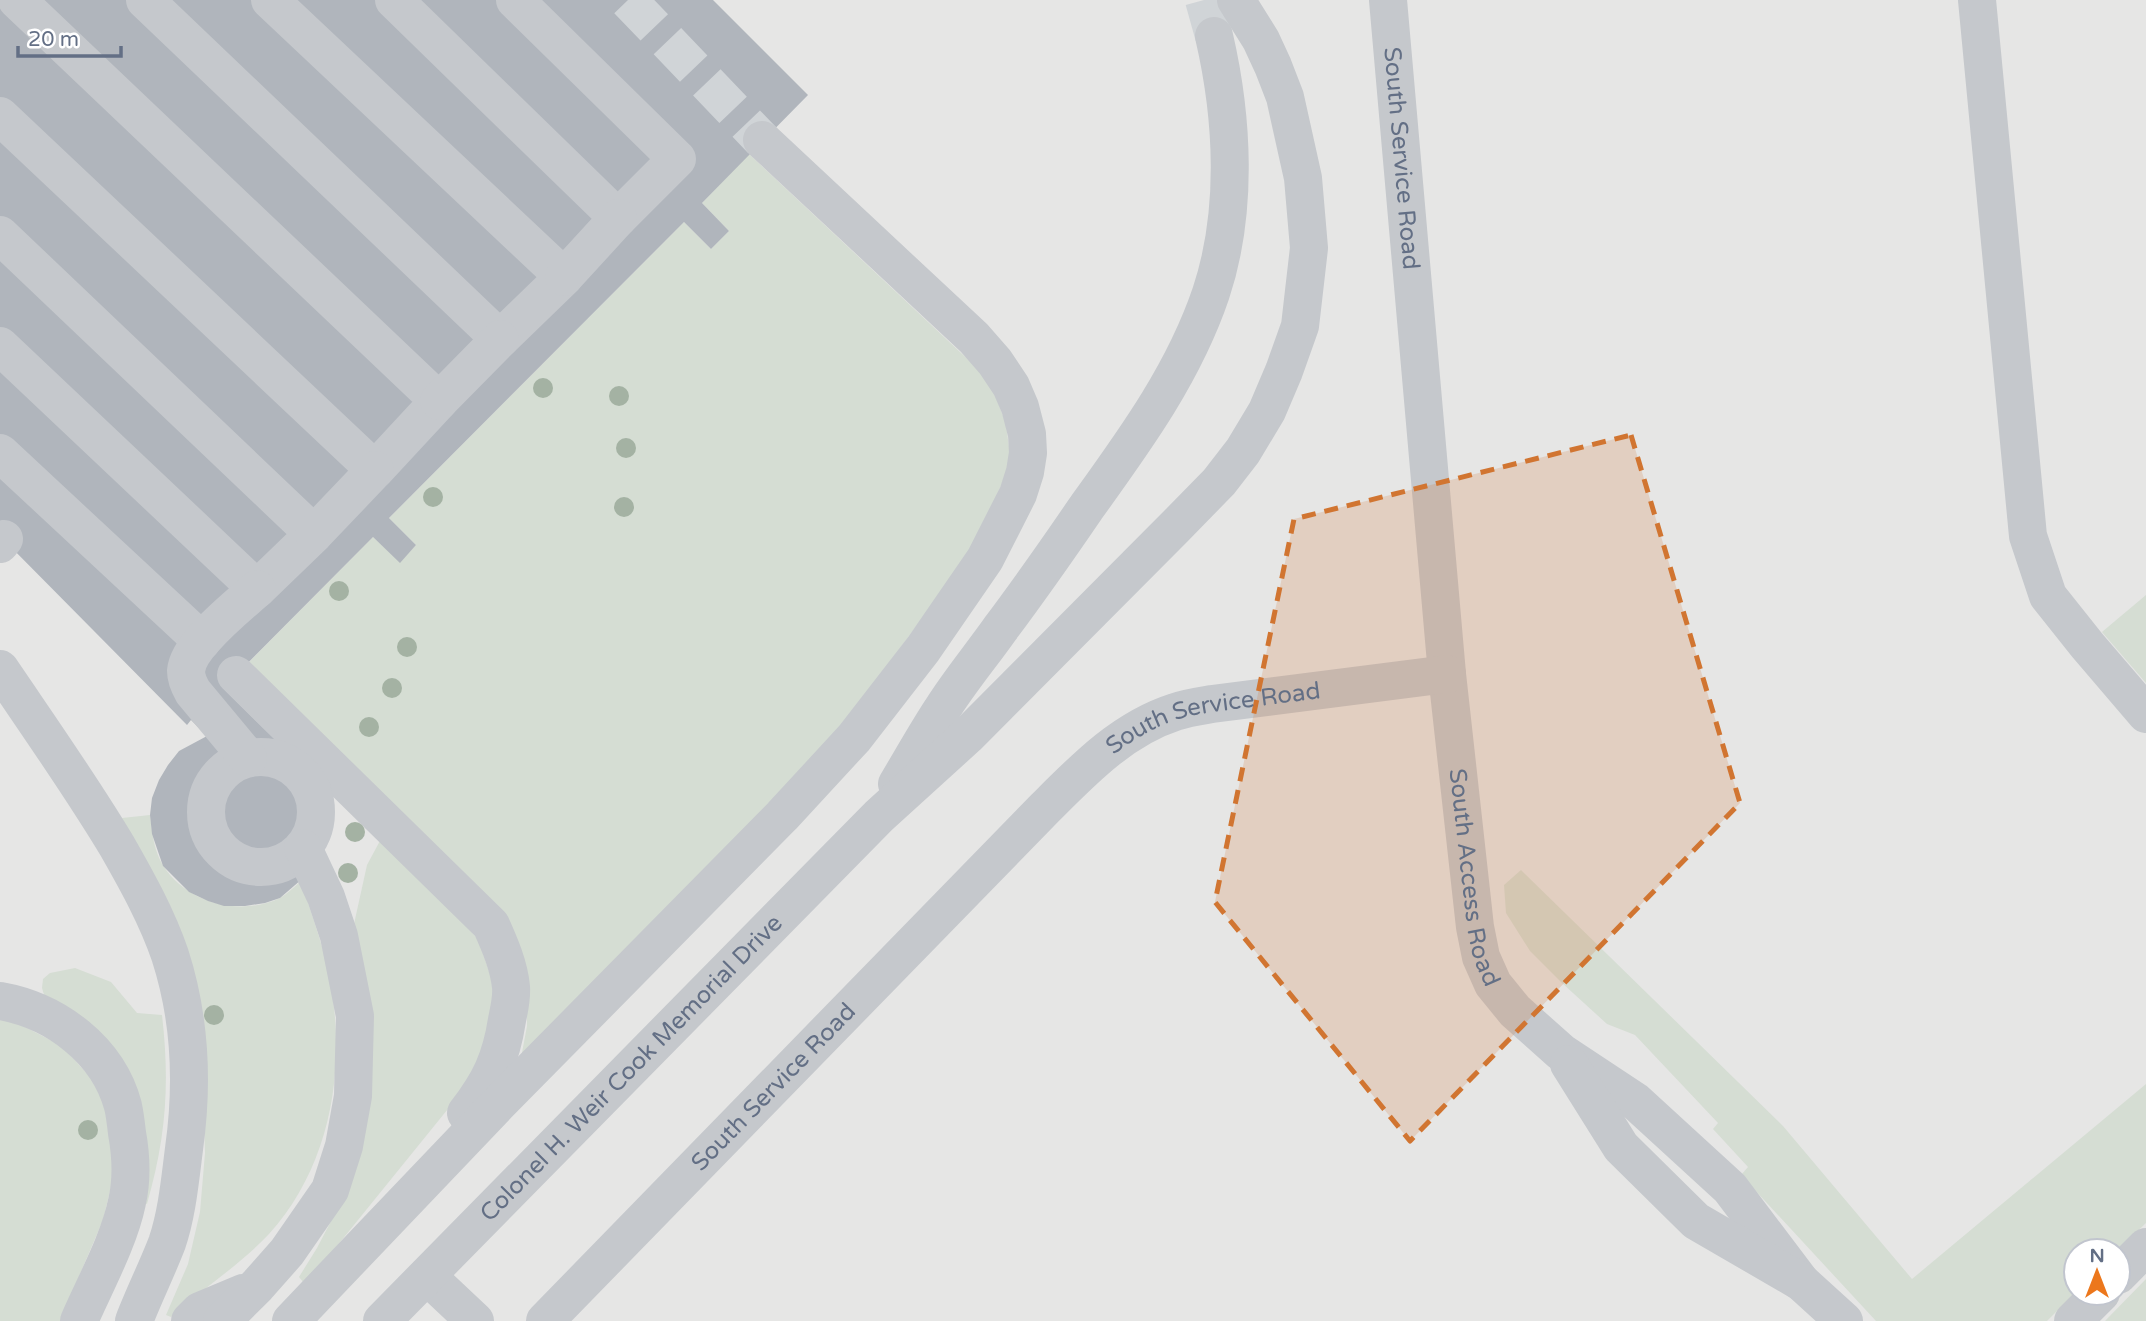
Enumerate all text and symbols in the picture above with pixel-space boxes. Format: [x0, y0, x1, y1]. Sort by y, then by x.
scale bar [18, 14, 121, 58]
text: 20 m [28, 27, 79, 52]
street label: South Service Road [1377, 46, 1426, 271]
street label: South Service Road [1100, 676, 1322, 761]
street label: South Access Road [1443, 767, 1506, 991]
street label: Colonel H. Weir Cook Memorial Drive [474, 909, 789, 1228]
street label: South Service Road [685, 997, 862, 1177]
north arrow [2062, 1237, 2132, 1307]
text: N [2089, 1245, 2105, 1267]

